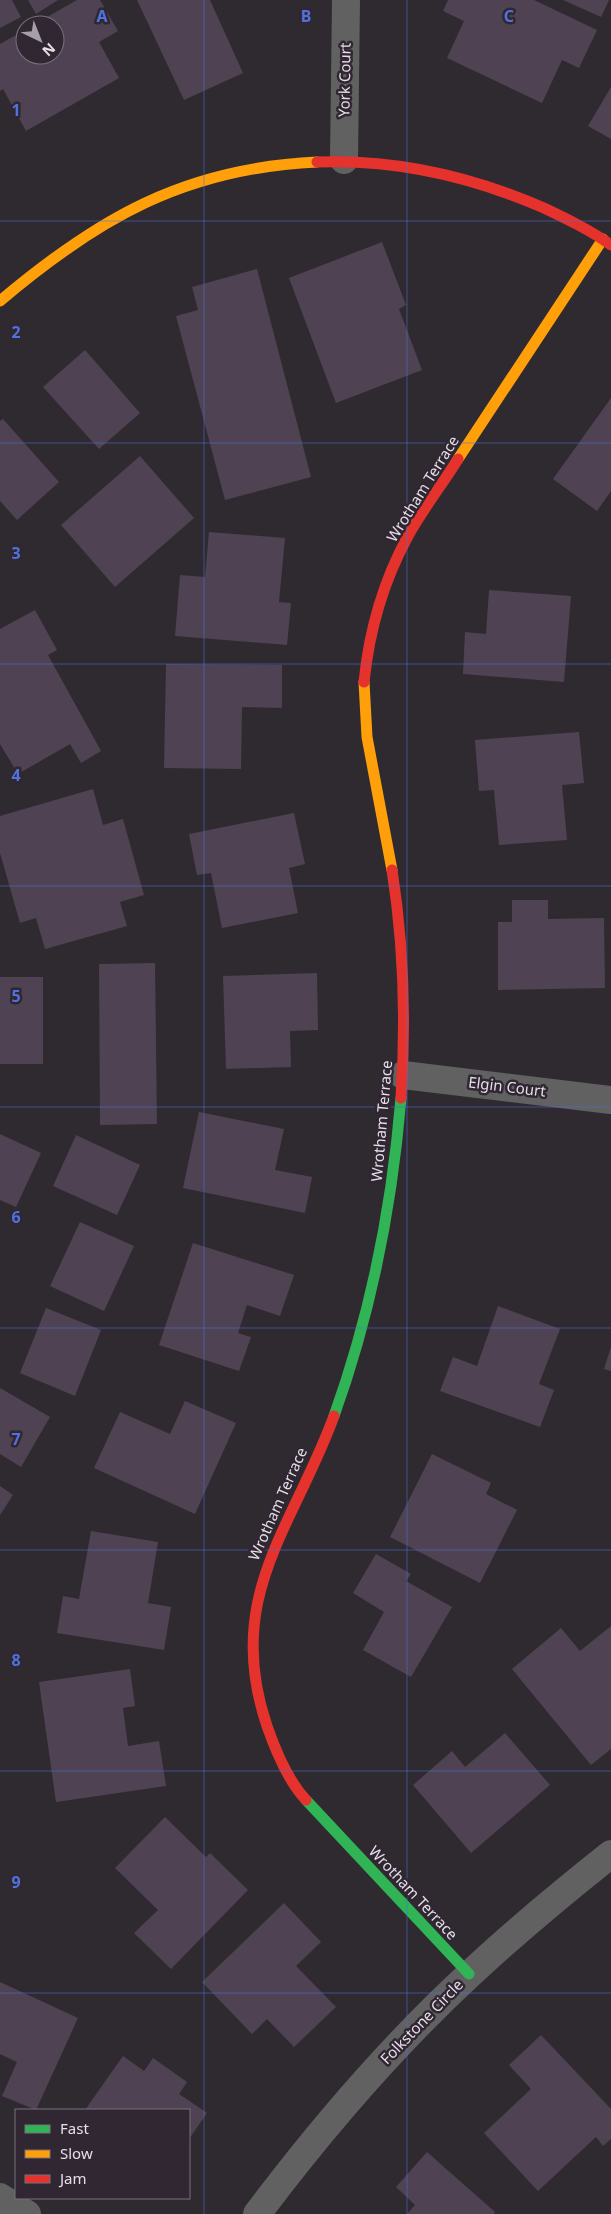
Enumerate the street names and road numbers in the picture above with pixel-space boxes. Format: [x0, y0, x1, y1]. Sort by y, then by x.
street label: York Court [333, 42, 355, 117]
street label: Wrotham Terrace [381, 432, 463, 545]
street label: Wrotham Terrace [366, 1059, 396, 1182]
street label: Elgin Court [467, 1071, 548, 1101]
street label: Wrotham Terrace [243, 1444, 311, 1563]
street label: Wrotham Terrace [365, 1841, 463, 1944]
street label: Folkstone Circle [376, 1974, 467, 2068]

